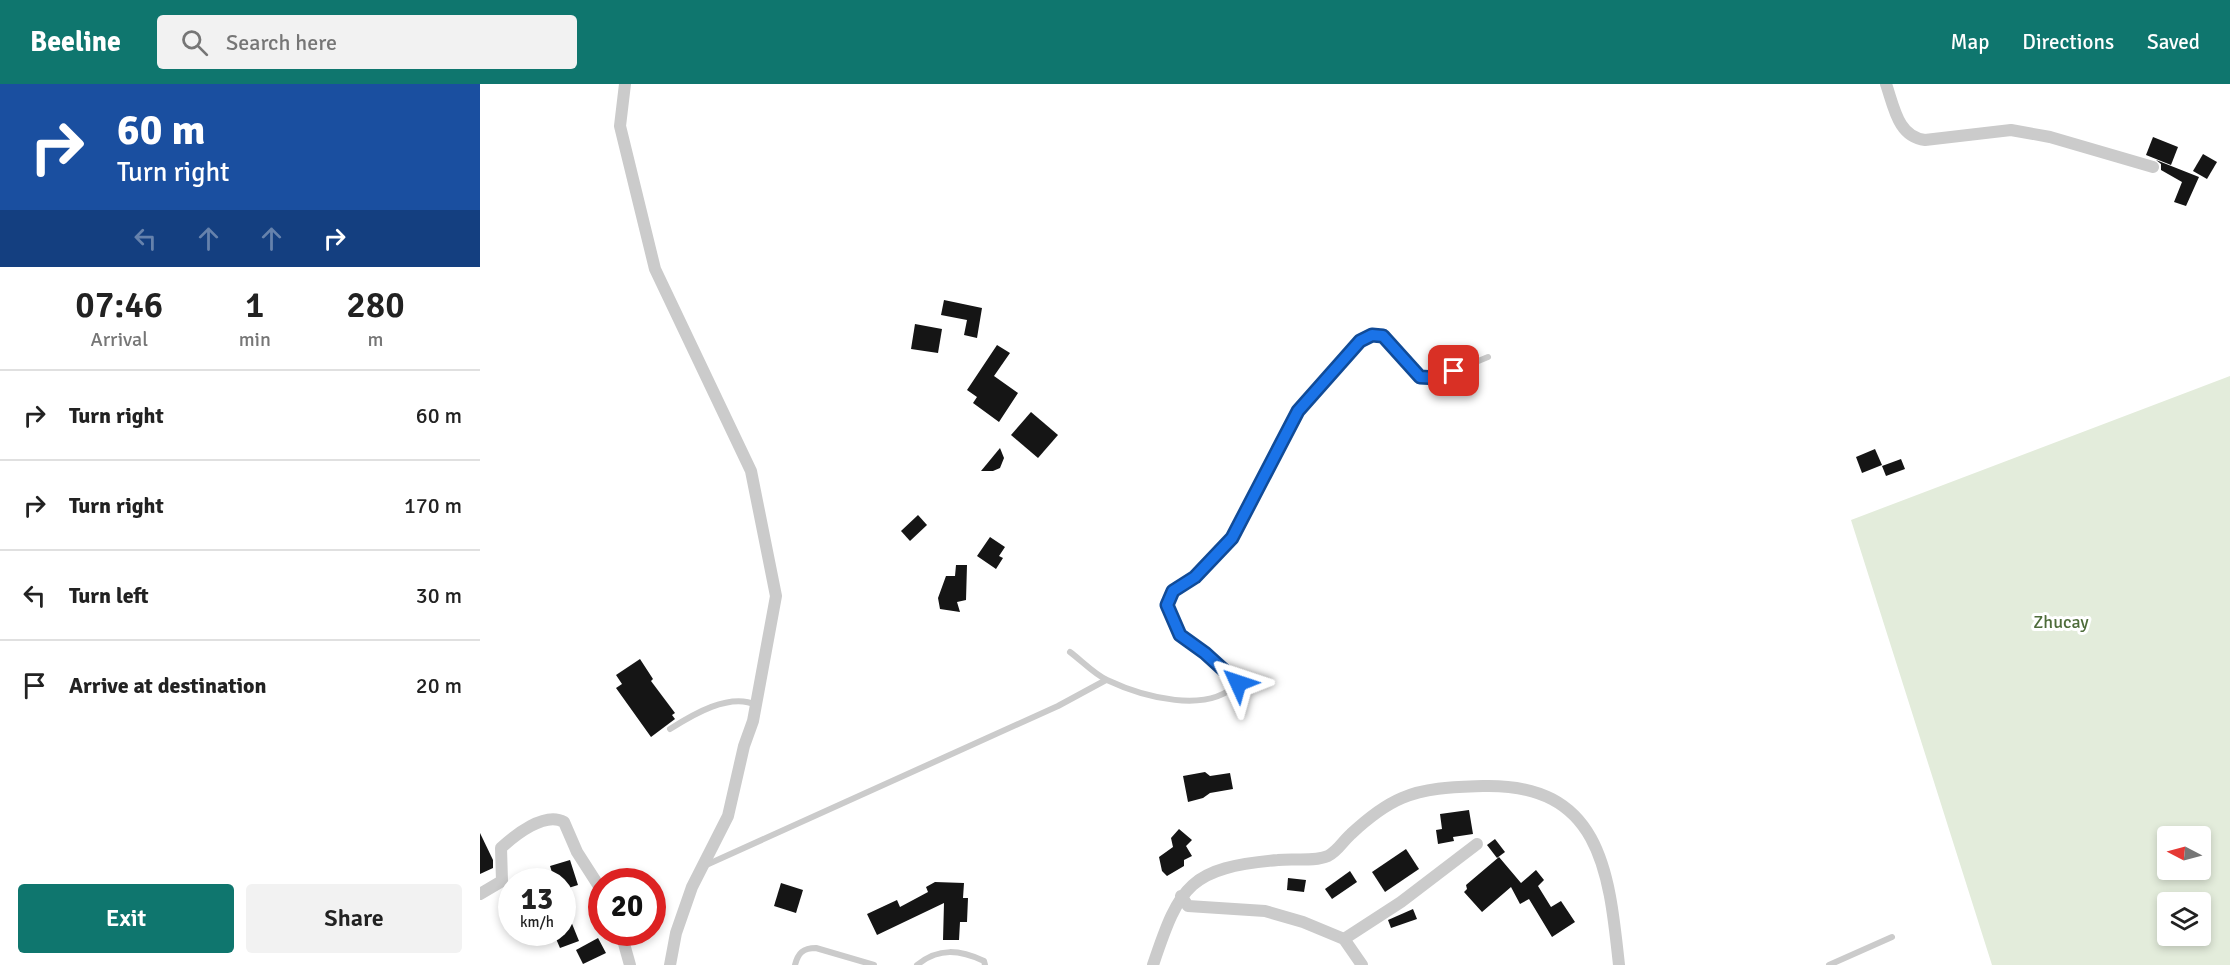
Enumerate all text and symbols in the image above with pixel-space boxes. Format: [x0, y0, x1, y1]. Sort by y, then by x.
search box [157, 15, 577, 69]
text: Beeline [30, 25, 121, 59]
icon: search [178, 26, 211, 59]
text: Search here [226, 29, 337, 56]
text: Map [1951, 29, 1989, 55]
text: Directions [2022, 29, 2114, 55]
text: Saved [2147, 29, 2200, 55]
text: 60 m [117, 105, 206, 156]
icon: right [18, 108, 96, 186]
text: Turn right [117, 156, 230, 189]
icon: left [129, 222, 162, 255]
icon: ahead [192, 222, 225, 255]
icon: ahead [255, 222, 288, 255]
icon: right [318, 222, 351, 255]
text: 07:46 [75, 283, 163, 328]
text: 1 [245, 283, 265, 328]
text: 280 [346, 283, 405, 328]
text: Arrival [91, 327, 148, 352]
text: min [239, 327, 271, 352]
text: m [367, 327, 383, 352]
pin [1428, 345, 1479, 396]
icon: arrive [1437, 354, 1470, 387]
icon: right [18, 399, 51, 432]
text: Turn right [69, 402, 164, 429]
text: 60 m [416, 402, 462, 429]
icon: right [18, 489, 51, 522]
text: Turn right [69, 492, 164, 519]
text: 170 m [404, 492, 462, 519]
icon: left [18, 579, 51, 612]
text: Turn left [69, 582, 149, 609]
text: 30 m [416, 582, 462, 609]
park label: Zhucay [2033, 611, 2089, 633]
position arrow [1206, 651, 1270, 715]
icon: arrive [18, 669, 51, 702]
text: Arrive at destination [69, 672, 266, 699]
text: 20 m [416, 672, 462, 699]
north arrow [2157, 826, 2211, 880]
map controls [2157, 826, 2211, 946]
speed limit sign: 20 [588, 868, 666, 946]
text: 13 [521, 881, 553, 918]
button: Exit [18, 884, 234, 953]
button: Share [246, 884, 462, 953]
button: layers [2157, 892, 2211, 946]
text: km/h [520, 913, 554, 931]

